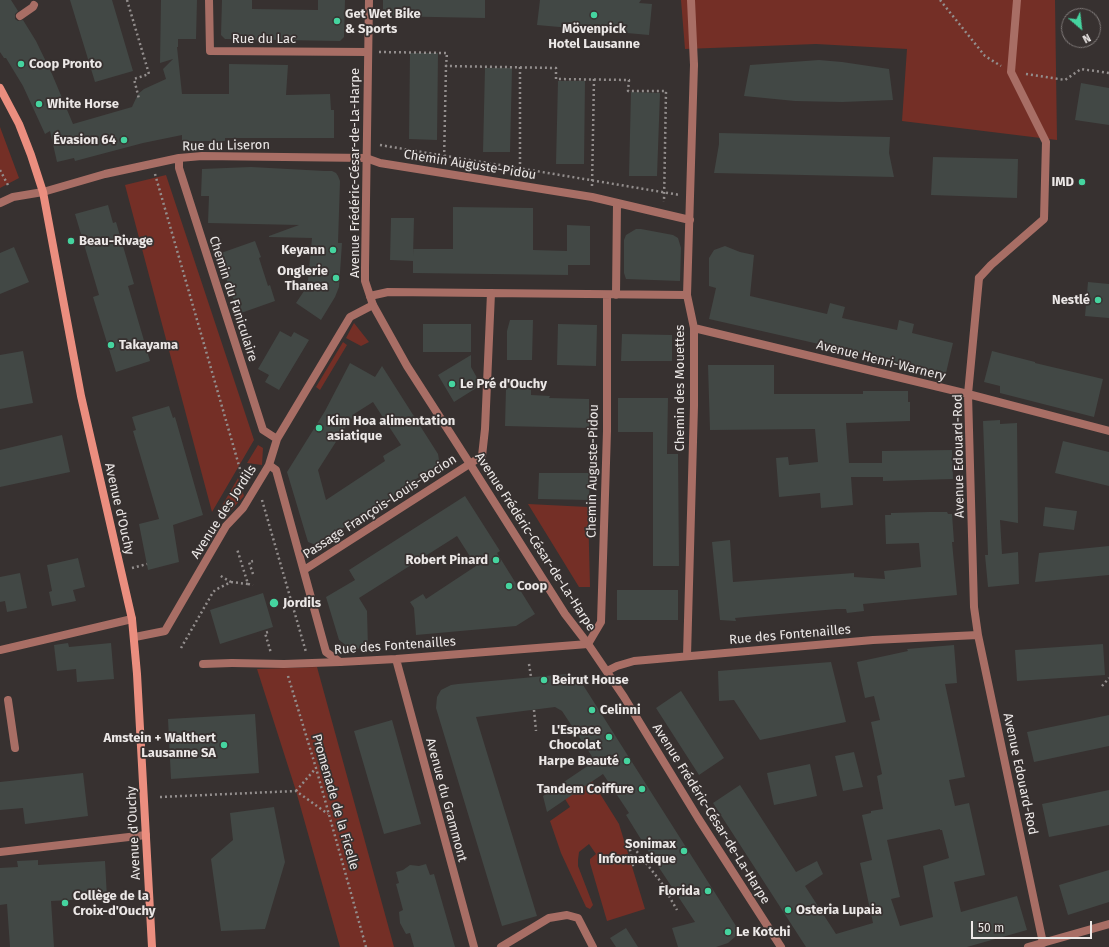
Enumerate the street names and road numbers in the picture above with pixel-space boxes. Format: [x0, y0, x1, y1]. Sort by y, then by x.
street label: Rue du Lac [232, 31, 296, 47]
street label: Avenue Frédéric-César-de-La-Harpe [347, 68, 363, 278]
street label: Rue du Liseron [182, 137, 270, 155]
street label: Chemin Auguste-Pidou [403, 147, 537, 183]
street label: Chemin du Funiculaire [205, 234, 261, 364]
street label: Chemin des Mouettes [672, 325, 688, 451]
street label: Avenue Henri-Warnery [815, 337, 947, 385]
street label: Avenue Edouard-Rod [950, 394, 968, 518]
street label: Chemin Auguste-Pidou [584, 404, 602, 538]
street label: Avenue Frédéric-César-de-La-Harpe [471, 450, 599, 634]
street label: Passage François-Louis-Bocion [300, 451, 460, 563]
street label: Avenue d'Ouchy [101, 461, 137, 557]
street label: Avenue des Jordils [188, 462, 260, 562]
street label: Rue des Fontenailles [728, 622, 852, 648]
street label: Rue des Fontenailles [334, 634, 456, 658]
street label: Avenue Edouard-Rod [999, 712, 1041, 836]
street label: Avenue Frédéric-César-de-La-Harpe [649, 721, 773, 907]
street label: Promenade de la Ficelle [308, 732, 362, 872]
street label: Avenue du Grammont [422, 736, 470, 864]
street label: Avenue d'Ouchy [124, 786, 144, 880]

